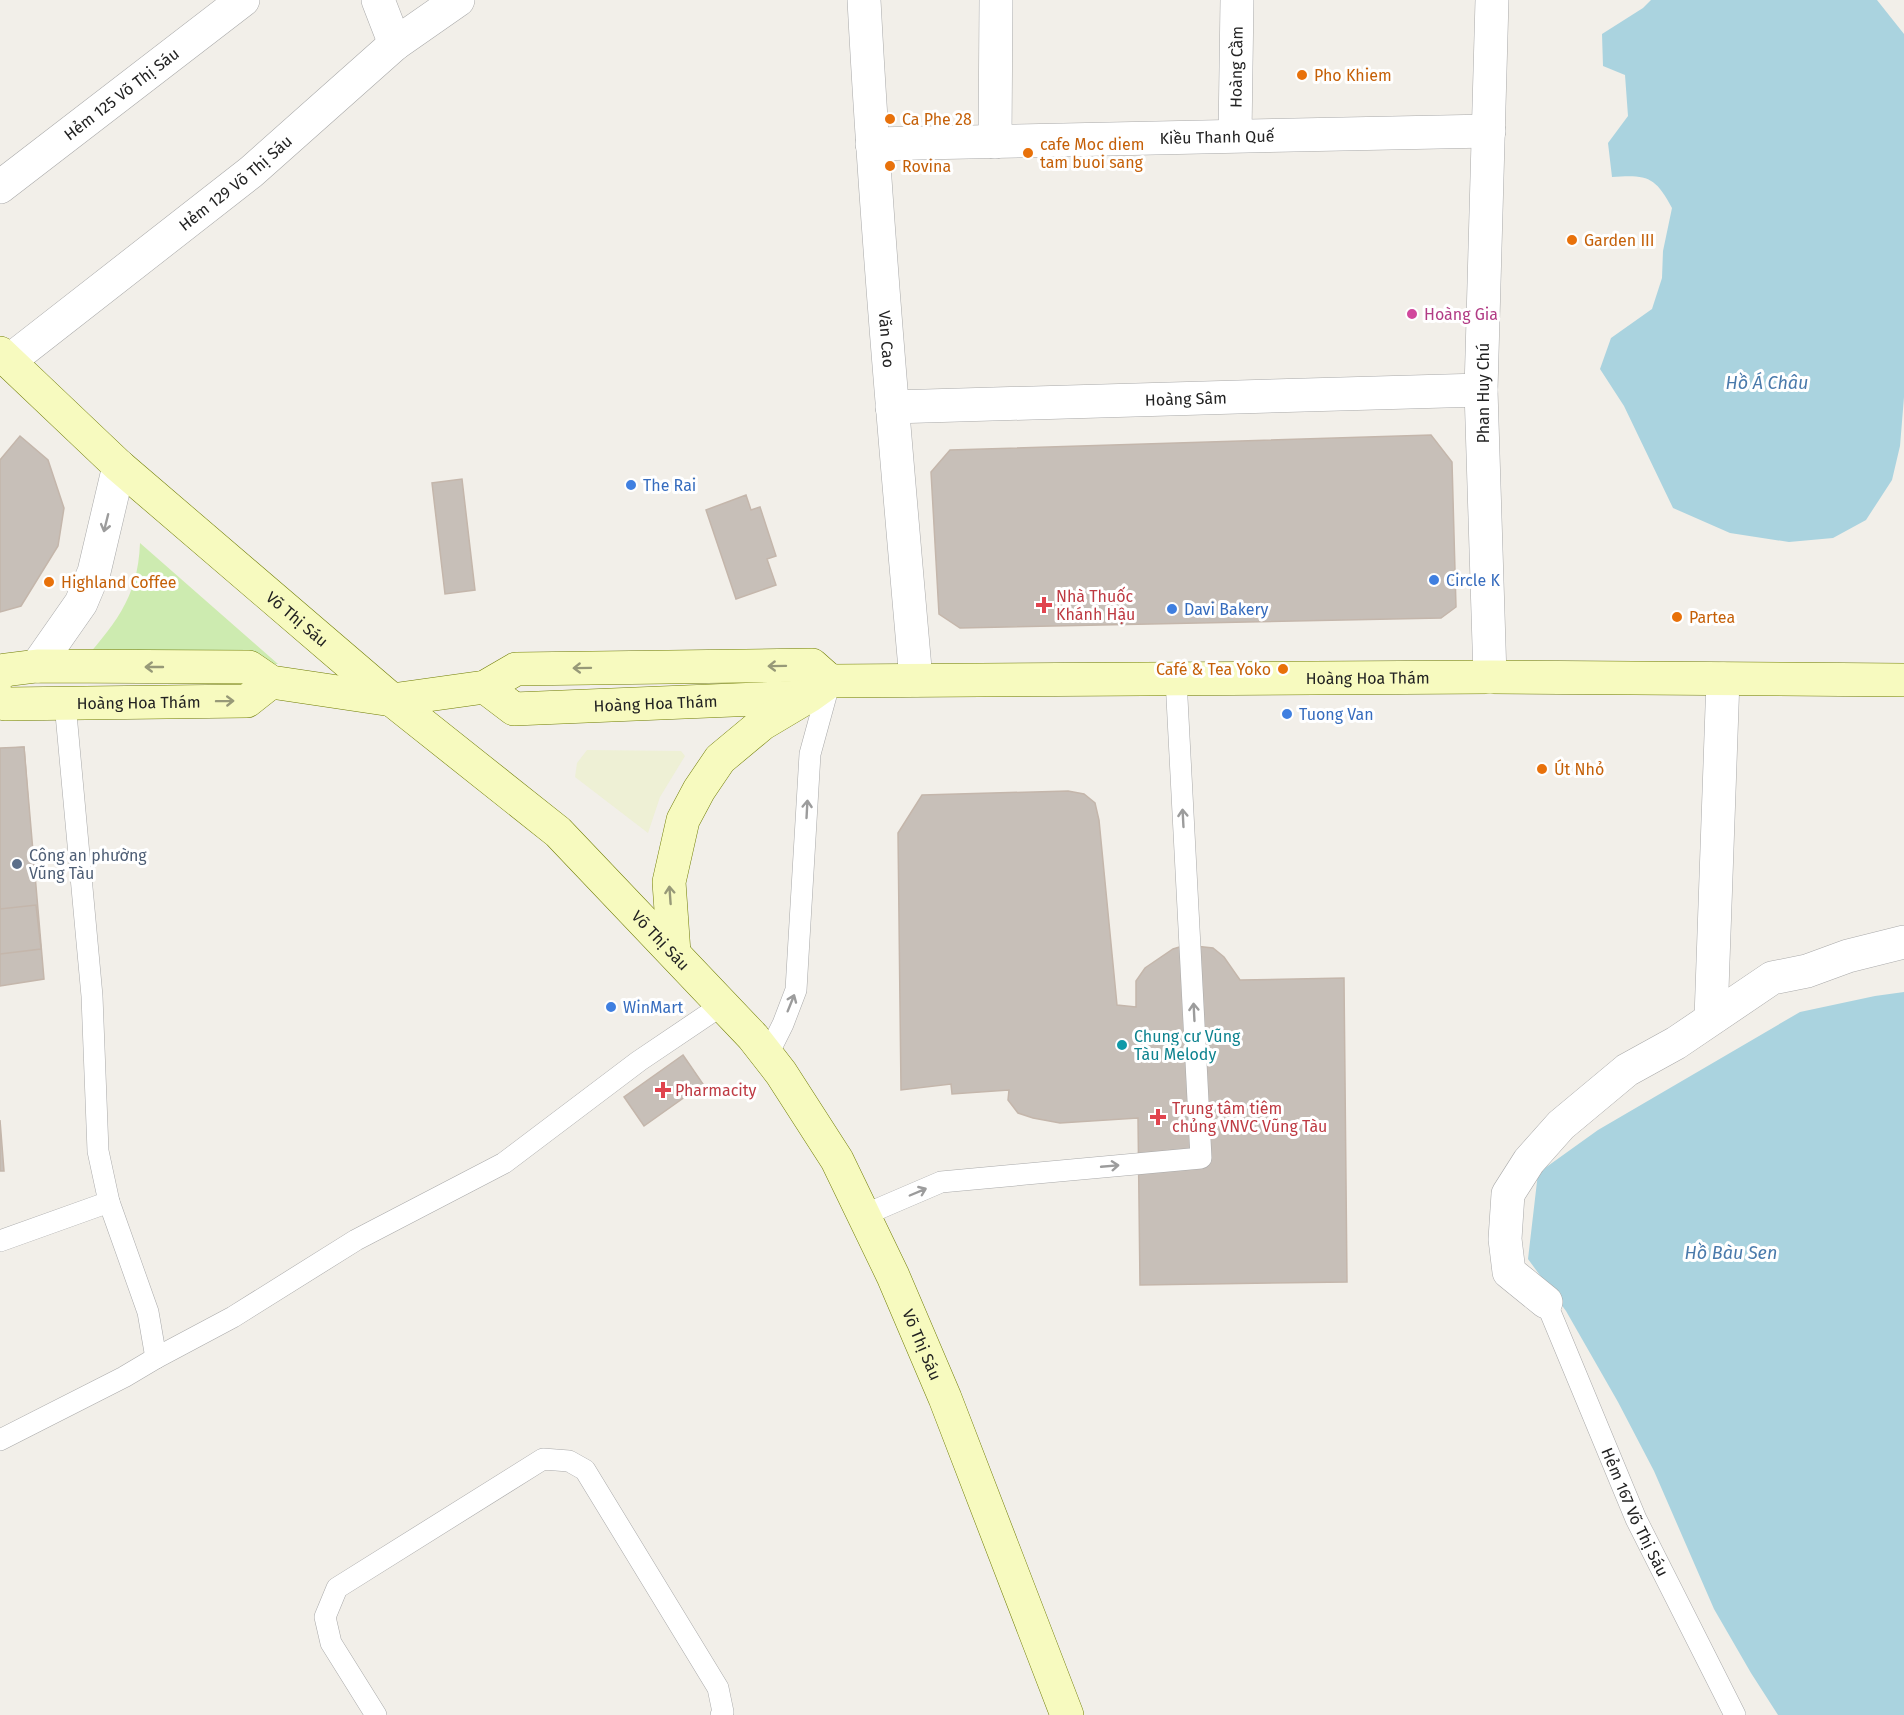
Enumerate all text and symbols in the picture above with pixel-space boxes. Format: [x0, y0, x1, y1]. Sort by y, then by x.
street label: Hoàng Cầm [1226, 26, 1247, 108]
street label: Hẻm 125 Võ Thị Sáu [60, 44, 183, 144]
place label: Pho Khiem [1314, 66, 1392, 85]
marker: Pho Khiem [1295, 68, 1309, 82]
place label: Ca Phe 28 [902, 110, 972, 129]
marker: Ca Phe 28 [883, 112, 897, 126]
street label: Kiều Thanh Quế [1159, 126, 1275, 148]
street label: Hẻm 129 Võ Thị Sáu [175, 131, 296, 235]
place label: cafe Moc diem tam buoi sang [1040, 135, 1145, 172]
marker: cafe Moc diem tam buoi sang [1021, 146, 1035, 160]
place label: Rovina [902, 157, 951, 176]
marker: Rovina [883, 159, 897, 173]
place label: Garden III [1584, 231, 1655, 250]
marker: Garden III [1565, 233, 1579, 247]
place label: Hoàng Gia [1424, 305, 1498, 324]
marker: Hoàng Gia [1405, 307, 1419, 321]
street label: Văn Cao [875, 310, 898, 369]
street label: Phan Huy Chú [1474, 343, 1493, 443]
water label: Hồ Á Châu [1726, 371, 1808, 394]
street label: Hoàng Sâm [1145, 388, 1227, 410]
place label: The Rai [643, 476, 696, 495]
marker: The Rai [624, 478, 638, 492]
one-way arrow [99, 514, 111, 533]
place label: Circle K [1446, 571, 1500, 590]
place label: Highland Coffee [61, 573, 177, 592]
marker: Circle K [1427, 573, 1441, 587]
marker: Highland Coffee [42, 575, 56, 589]
place label: Nhà Thuốc Khánh Hậu [1056, 586, 1135, 624]
street label: Võ Thị Sáu [262, 588, 332, 651]
marker: Nhà Thuốc Khánh Hậu [1037, 598, 1051, 612]
place label: Davi Bakery [1184, 600, 1269, 619]
marker: Davi Bakery [1165, 602, 1179, 616]
place label: Partea [1689, 608, 1735, 627]
marker: Partea [1670, 610, 1684, 624]
one-way arrow [768, 660, 788, 672]
place label: Café & Tea Yoko [1156, 660, 1271, 679]
one-way arrow [145, 661, 165, 673]
one-way arrow [573, 662, 593, 674]
marker: Café & Tea Yoko [1276, 662, 1290, 676]
street label: Hoàng Hoa Thám [1306, 668, 1430, 688]
street label: Hoàng Hoa Thám [593, 692, 718, 716]
street label: Hoàng Hoa Thám [77, 693, 201, 713]
one-way arrow [214, 695, 234, 707]
place label: Tuong Van [1299, 705, 1374, 724]
marker: Tuong Van [1280, 707, 1294, 721]
place label: Út Nhỏ [1554, 759, 1604, 779]
marker: Út Nhỏ [1535, 762, 1549, 776]
one-way arrow [802, 799, 813, 819]
one-way arrow [1178, 808, 1189, 828]
place label: Công an phường Vũng Tàu [29, 846, 147, 883]
marker: Công an phường Vũng Tàu [10, 857, 24, 871]
one-way arrow [664, 886, 675, 906]
street label: Võ Thị Sáu [628, 907, 693, 974]
one-way arrow [786, 994, 797, 1012]
place label: WinMart [623, 998, 683, 1017]
marker: WinMart [604, 1000, 618, 1014]
one-way arrow [1188, 1003, 1199, 1023]
place label: Chung cư Vũng Tàu Melody [1134, 1027, 1241, 1064]
marker: Chung cư Vũng Tàu Melody [1115, 1038, 1129, 1052]
place label: Pharmacity [675, 1081, 757, 1100]
marker: Pharmacity [656, 1083, 670, 1097]
place label: Trung tâm tiêm chủng VNVC Vũng Tàu [1172, 1099, 1327, 1136]
marker: Trung tâm tiêm chủng VNVC Vũng Tàu [1149, 1108, 1167, 1126]
one-way arrow [1100, 1160, 1120, 1171]
one-way arrow [909, 1185, 927, 1196]
water label: Hồ Bàu Sen [1685, 1242, 1777, 1264]
street label: Võ Thị Sáu [898, 1306, 945, 1383]
street label: Hẻm 167 Võ Thị Sáu [1597, 1445, 1672, 1580]

